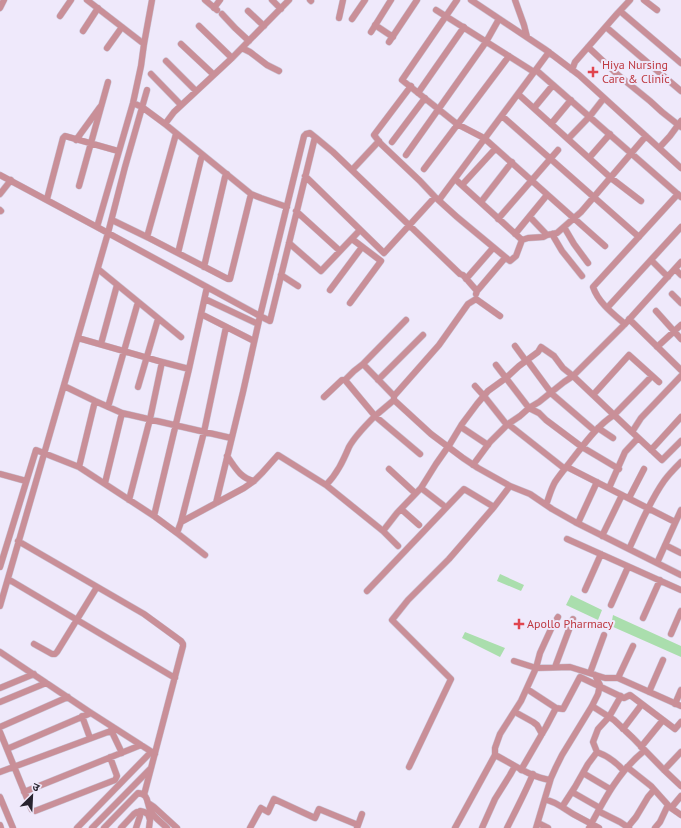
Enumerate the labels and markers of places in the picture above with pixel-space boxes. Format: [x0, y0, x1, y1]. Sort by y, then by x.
place label: Hiya Nursing Care & Clinic [602, 57, 670, 86]
marker: Hiya Nursing Care & Clinic [587, 66, 599, 78]
place label: Apollo Pharmacy [527, 616, 614, 631]
marker: Apollo Pharmacy [514, 619, 524, 629]

